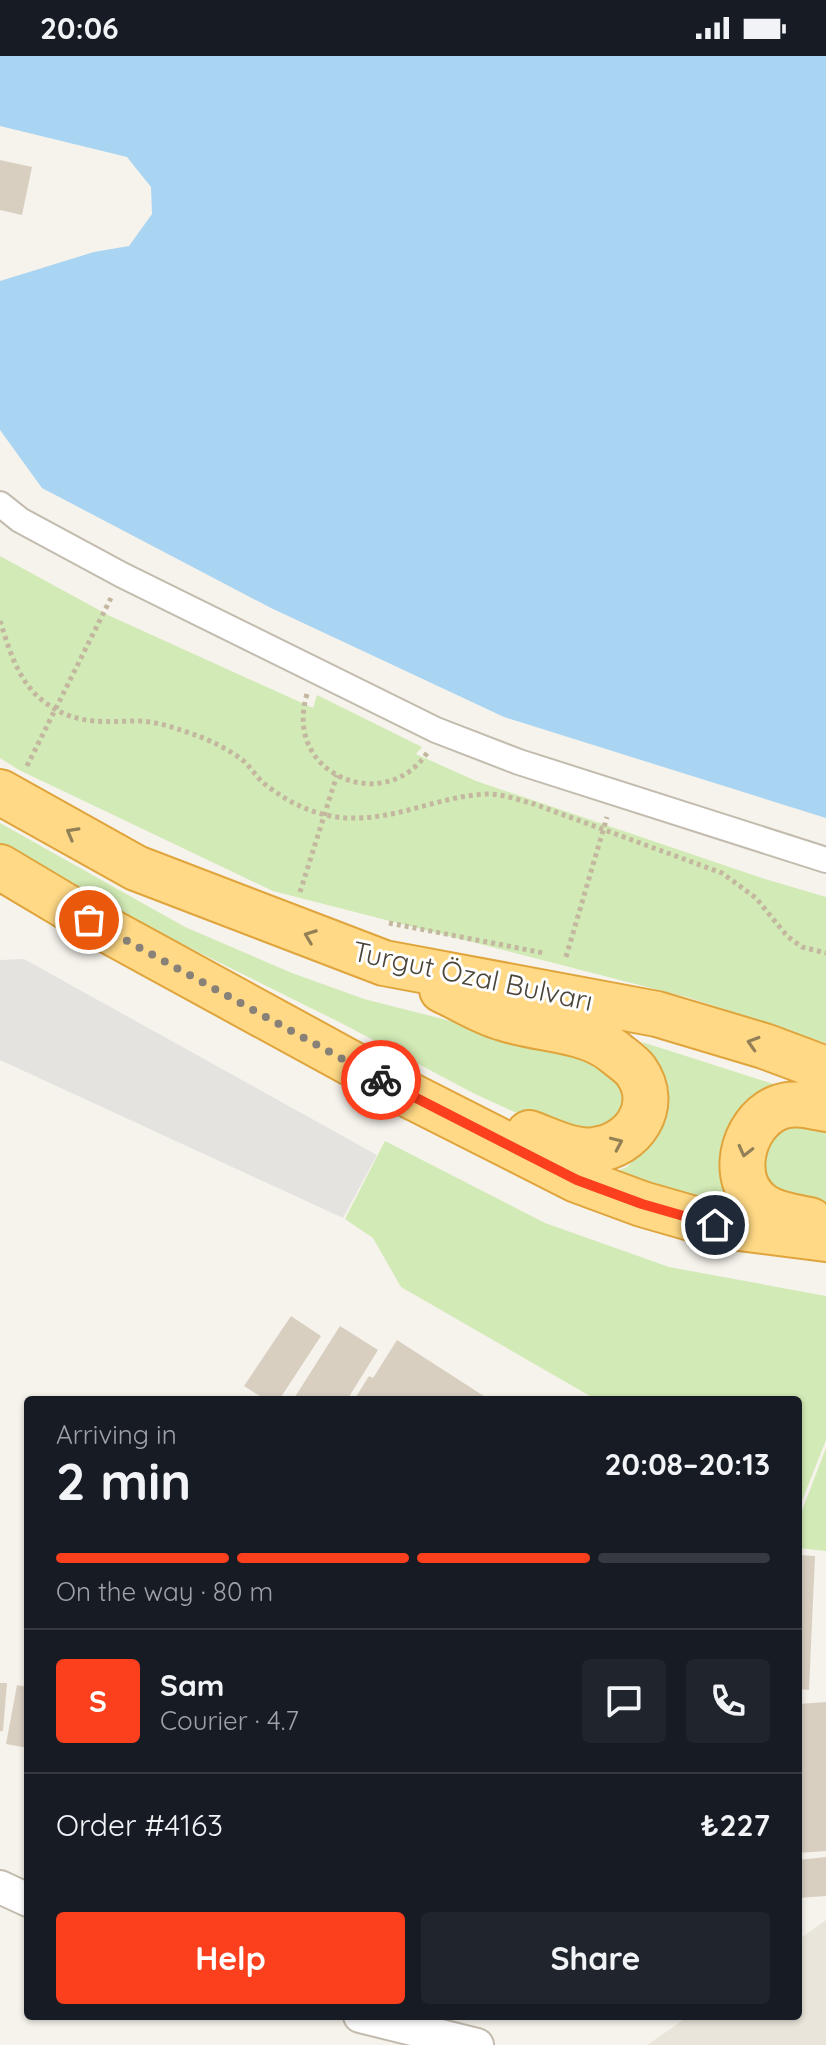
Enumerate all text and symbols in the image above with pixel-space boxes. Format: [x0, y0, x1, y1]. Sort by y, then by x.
text: 20:06 [40, 9, 119, 47]
one-way arrow [66, 827, 80, 842]
pin [55, 886, 123, 954]
icon: bag [67, 898, 111, 942]
one-way arrow [304, 929, 318, 946]
street label: Turgut Özal Bulvarı [350, 933, 596, 1018]
one-way arrow [746, 1036, 760, 1052]
courier [341, 1040, 421, 1120]
icon: bike [359, 1058, 403, 1102]
one-way arrow [608, 1137, 623, 1153]
one-way arrow [738, 1144, 755, 1158]
pin [681, 1191, 749, 1259]
icon: home [693, 1203, 737, 1247]
text: Arriving in [56, 1418, 177, 1451]
text: 20:08–20:13 [605, 1445, 770, 1483]
text: 2 min [56, 1448, 191, 1513]
text: On the way · 80 m [56, 1575, 273, 1608]
button: chat [582, 1659, 666, 1743]
button: phone [686, 1659, 770, 1743]
text: Sam [160, 1666, 224, 1704]
text: S [89, 1682, 107, 1720]
text: Courier · 4.7 [160, 1704, 299, 1737]
text: Order #4163 [56, 1806, 223, 1844]
text: ₺227 [700, 1806, 770, 1844]
button: Help [56, 1912, 405, 2004]
button: Share [421, 1912, 770, 2004]

